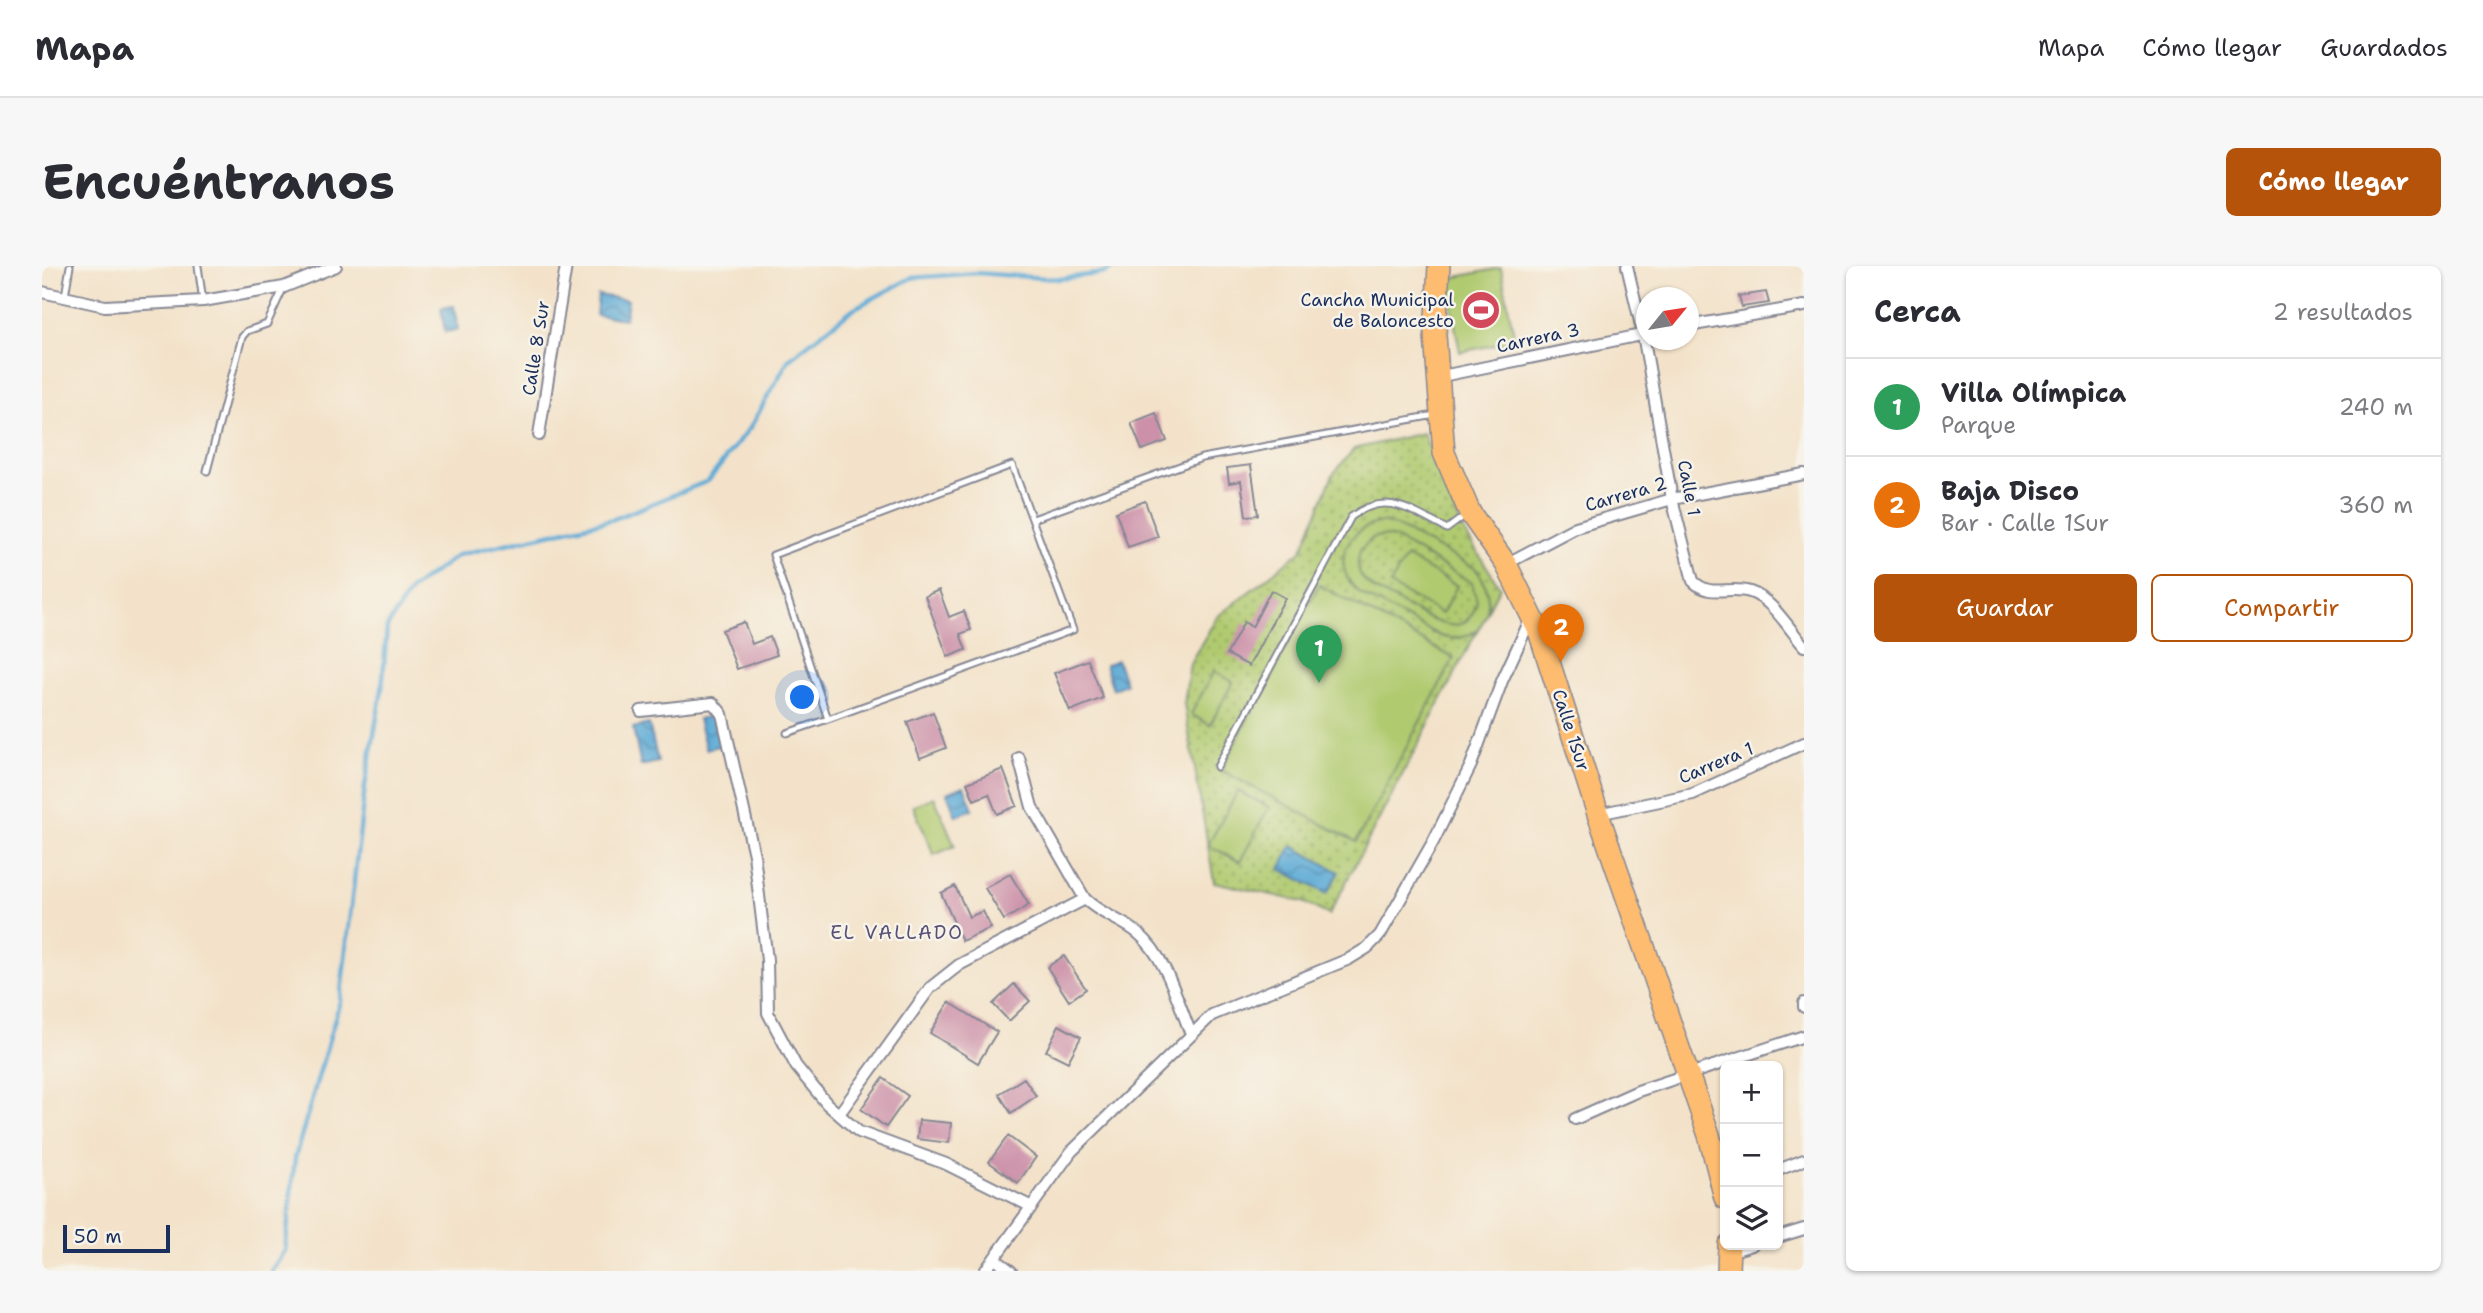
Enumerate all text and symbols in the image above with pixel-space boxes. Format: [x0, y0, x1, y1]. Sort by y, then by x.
text: Mapa [35, 26, 134, 71]
text: Mapa [2038, 32, 2104, 64]
text: Cómo llegar [2142, 32, 2282, 64]
text: Guardados [2320, 32, 2448, 64]
button: Cómo llegar [2226, 148, 2441, 216]
text: Encuéntranos [42, 149, 395, 215]
north arrow [1636, 287, 1699, 350]
place label: Cancha Municipal de Baloncesto [1301, 288, 1455, 333]
sports icon: Cancha Municipal de Baloncesto [1460, 289, 1502, 331]
text: Cerca [1874, 291, 1961, 332]
text: 2 resultados [2273, 297, 2413, 327]
street label: Calle 8 Sur [517, 299, 555, 397]
street label: Carrera 3 [1494, 317, 1582, 359]
text: Villa Olímpica [1941, 375, 2126, 410]
text: 1 [1892, 392, 1902, 422]
text: 240 m [2339, 392, 2413, 422]
text: Parque [1941, 410, 2016, 440]
street label: Calle 1 [1672, 458, 1706, 518]
street label: Carrera 2 [1582, 471, 1670, 517]
text: Baja Disco [1941, 473, 2079, 508]
text: 2 [1889, 490, 1905, 520]
text: 360 m [2338, 490, 2413, 520]
text: Bar · Calle 1Sur [1941, 508, 2109, 538]
button: Guardar [1874, 574, 2137, 642]
button: Compartir [2151, 574, 2413, 642]
pin: 2 [1538, 604, 1584, 662]
pin: 1 [1296, 625, 1342, 683]
your location [785, 680, 819, 714]
street label: Calle 1Sur [1547, 686, 1595, 774]
street label: Carrera 1 [1675, 736, 1757, 790]
district label: EL VALLADO [830, 920, 964, 945]
map controls [1720, 1061, 1783, 1250]
button: + [1720, 1061, 1783, 1124]
button: − [1720, 1124, 1783, 1187]
button: layers [1720, 1187, 1783, 1250]
scale bar [63, 1222, 170, 1254]
text: 50 m [74, 1224, 122, 1249]

